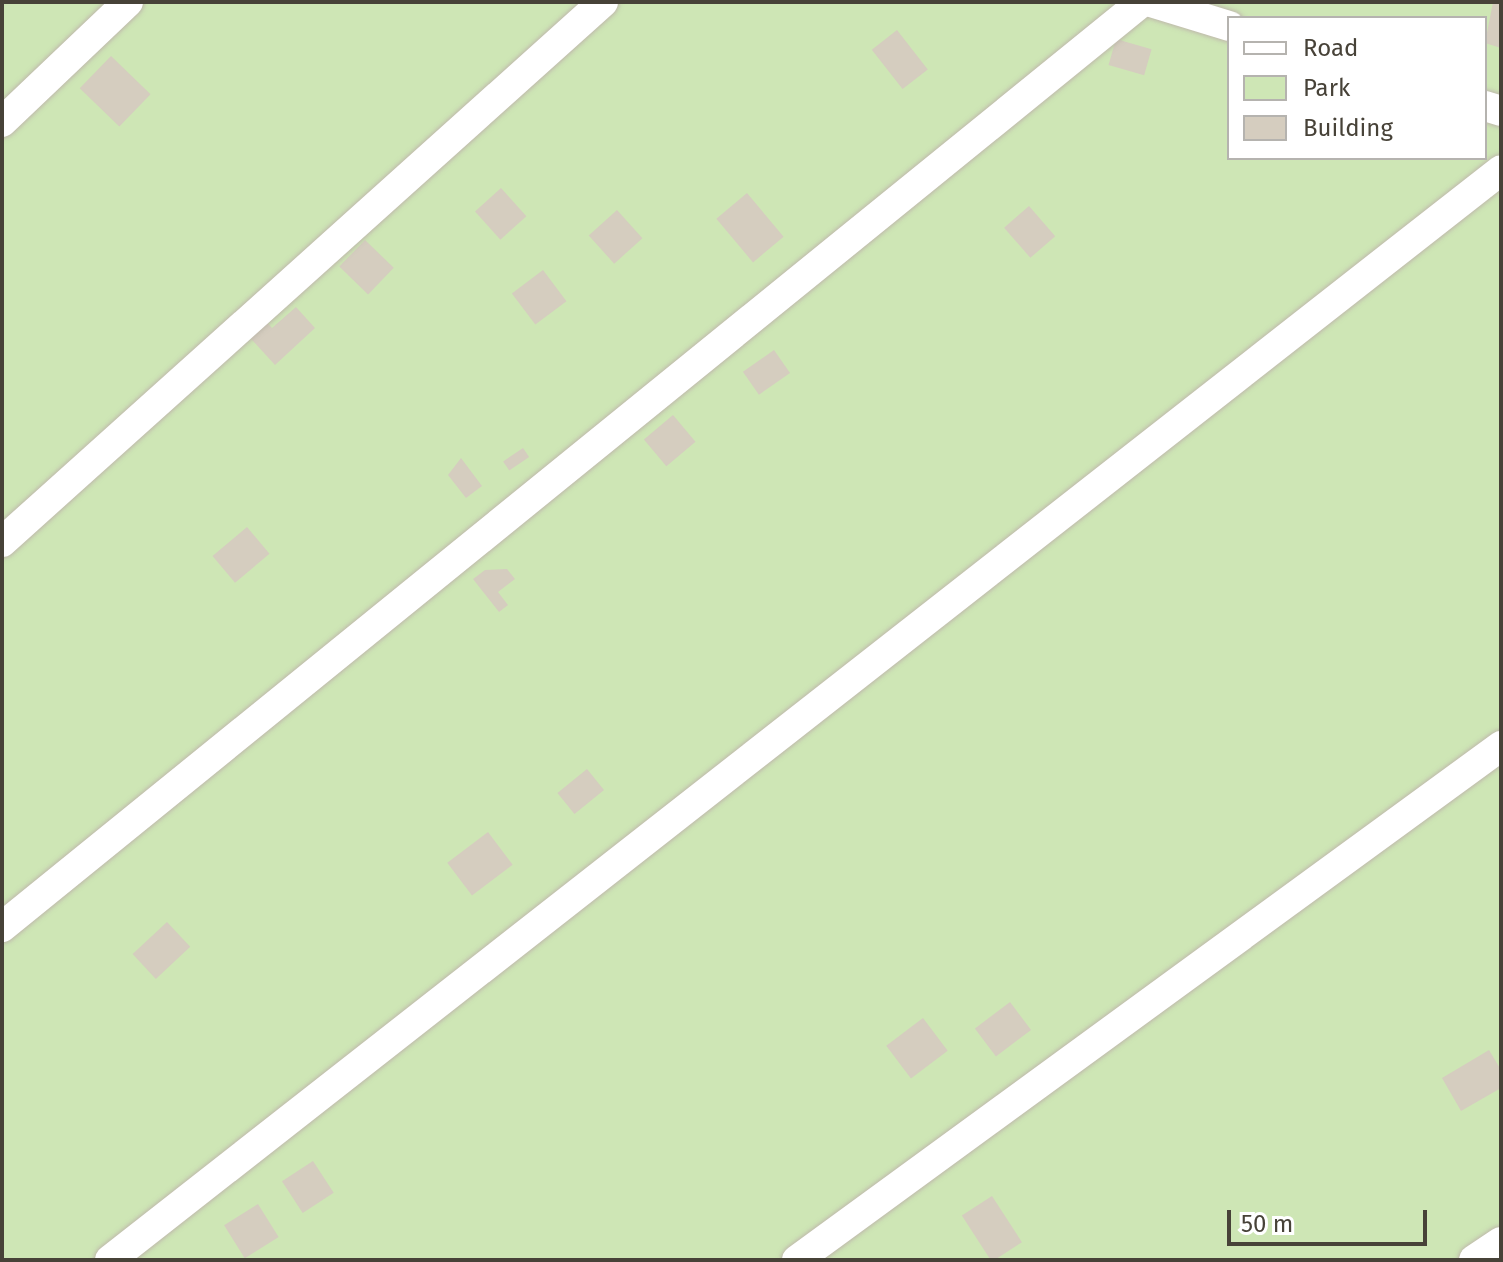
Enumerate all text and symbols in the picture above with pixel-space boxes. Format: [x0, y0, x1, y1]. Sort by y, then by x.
legend [1227, 16, 1487, 160]
text: Road [1303, 34, 1358, 62]
text: Park [1303, 74, 1350, 102]
text: Building [1303, 114, 1393, 142]
scale bar [1231, 1194, 1431, 1244]
text: 50 m [1241, 1210, 1293, 1238]

